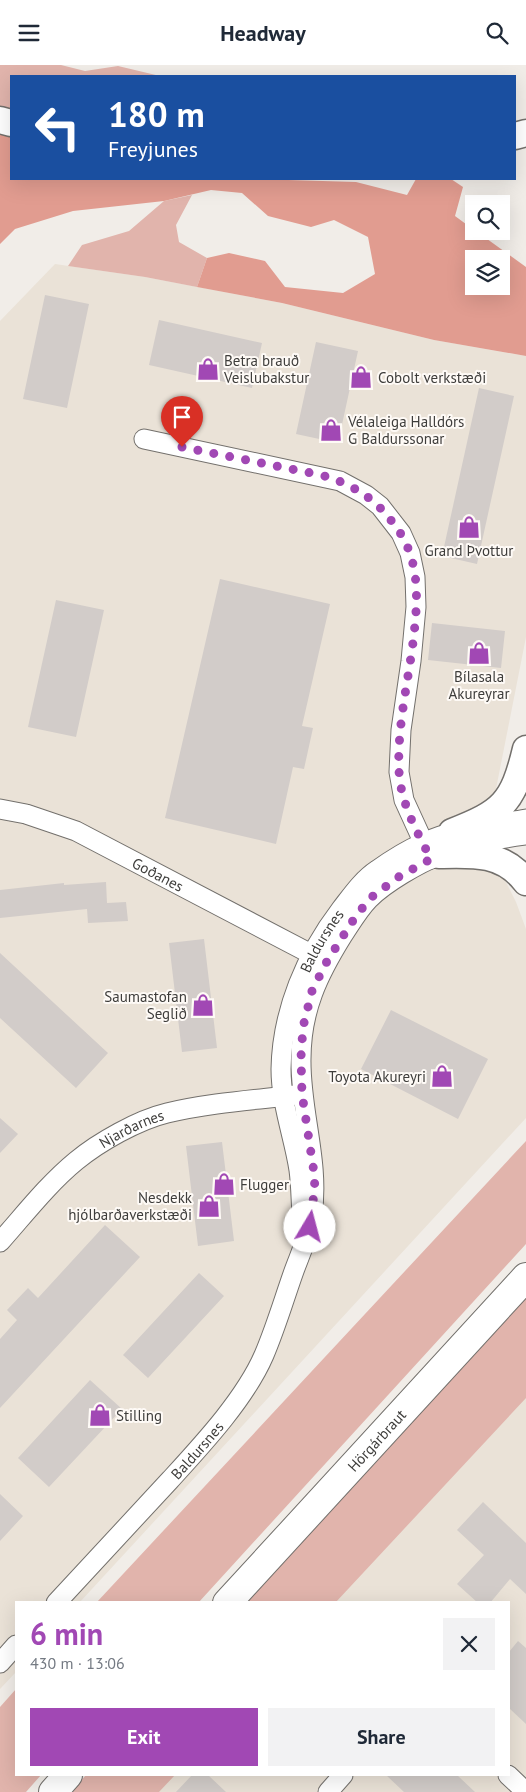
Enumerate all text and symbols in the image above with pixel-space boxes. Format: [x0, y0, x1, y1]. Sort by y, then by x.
icon: menu [15, 19, 43, 47]
text: Headway [220, 19, 306, 47]
icon: search [483, 19, 511, 47]
text: 180 m [108, 91, 205, 137]
icon: left [25, 95, 90, 160]
text: Freyjunes [108, 135, 198, 163]
map controls [465, 195, 510, 295]
button: search [465, 195, 510, 240]
button: layers [465, 250, 510, 295]
place label: Betra brauð Veislubakstur [223, 351, 309, 387]
shop icon: Betra brauð Veislubakstur [195, 356, 221, 382]
shop icon: Cobolt verkstæði [348, 364, 374, 390]
place label: Cobolt verkstæði [378, 368, 486, 387]
pin [161, 396, 203, 447]
icon: arrive [168, 403, 196, 431]
place label: Vélaleiga Halldórs G Baldurssonar [347, 412, 464, 448]
shop icon: Vélaleiga Halldórs G Baldurssonar [318, 417, 344, 443]
shop icon: Grand Þvottur [456, 514, 482, 540]
place label: Grand Þvottur [425, 541, 513, 560]
shop icon: Bílasala Akureyrar [466, 640, 492, 666]
place label: Bílasala Akureyrar [448, 667, 510, 703]
street label: Goðanes [129, 853, 187, 895]
street label: Baldursnes [295, 905, 347, 975]
place label: Saumastofan Seglið [104, 987, 187, 1023]
shop icon: Saumastofan Seglið [190, 992, 216, 1018]
shop icon: Toyota Akureyri [429, 1063, 455, 1089]
place label: Toyota Akureyri [328, 1067, 426, 1086]
street label: Njarðarnes [95, 1105, 166, 1152]
shop icon: Flugger [211, 1171, 237, 1197]
place label: Flugger [240, 1175, 289, 1194]
place label: Nesdekk hjólbarðaverkstæði [68, 1188, 193, 1224]
shop icon: Nesdekk hjólbarðaverkstæði [196, 1193, 222, 1219]
position arrow [283, 1200, 335, 1252]
shop icon: Stilling [87, 1402, 113, 1428]
street label: Hörgárbraut [343, 1405, 410, 1475]
place label: Stilling [116, 1406, 162, 1425]
street label: Baldursnes [166, 1417, 227, 1483]
text: 6 min [30, 1614, 103, 1653]
button: close [443, 1618, 495, 1670]
text: 430 m · 13:06 [30, 1653, 125, 1673]
button: Exit [30, 1708, 258, 1766]
button: Share [268, 1708, 495, 1766]

